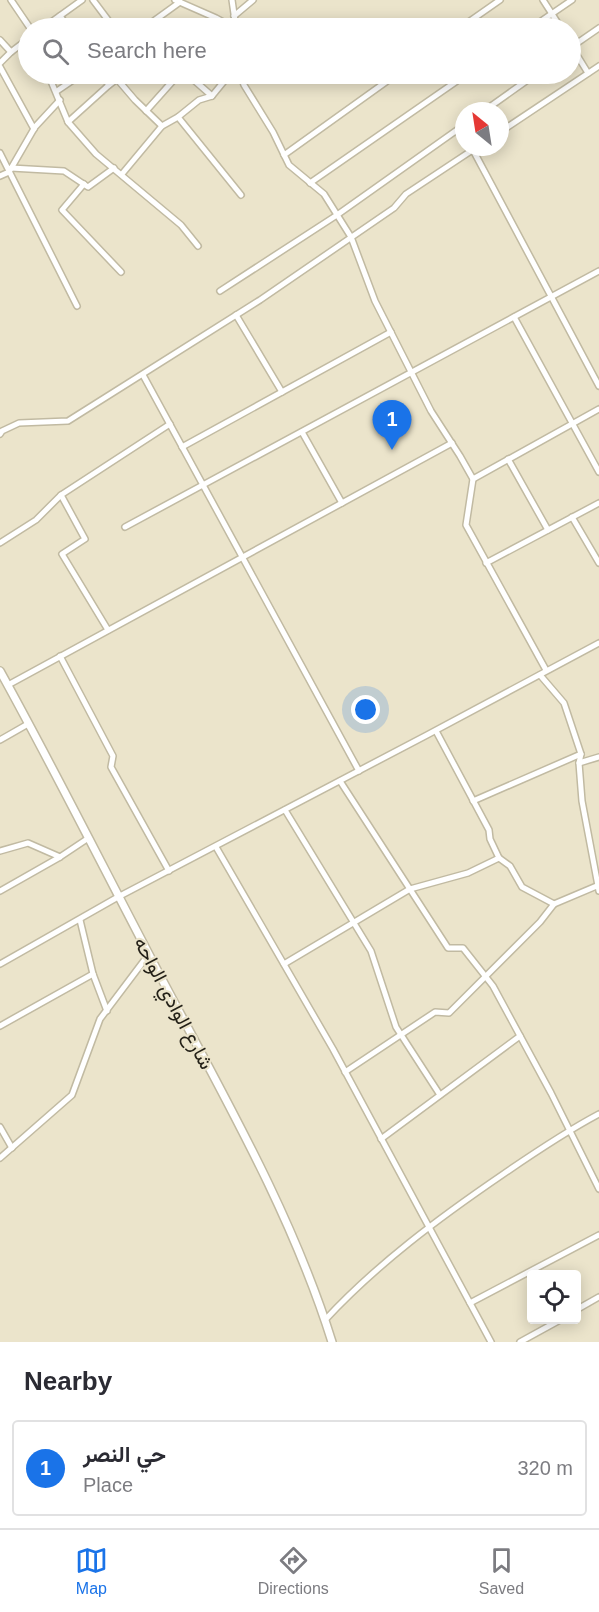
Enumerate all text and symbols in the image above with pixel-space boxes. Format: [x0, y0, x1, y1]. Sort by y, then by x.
search box [18, 18, 581, 84]
icon: search [39, 35, 72, 68]
text: Search here [87, 38, 207, 63]
north arrow [455, 102, 509, 156]
pin: 1 [372, 400, 412, 450]
your location [351, 695, 380, 724]
street label: شارع الوادي الواحه [125, 933, 218, 1076]
map controls [527, 1270, 581, 1324]
button: locate [527, 1270, 581, 1324]
text: Nearby [24, 1366, 112, 1396]
text: حي النصر [83, 1442, 166, 1467]
text: 1 [40, 1457, 51, 1479]
text: 320 m [517, 1457, 573, 1479]
text: Place [83, 1474, 133, 1496]
tab: Map [75, 1544, 108, 1598]
tab: Directions [258, 1544, 329, 1598]
tab: Saved [479, 1544, 524, 1598]

